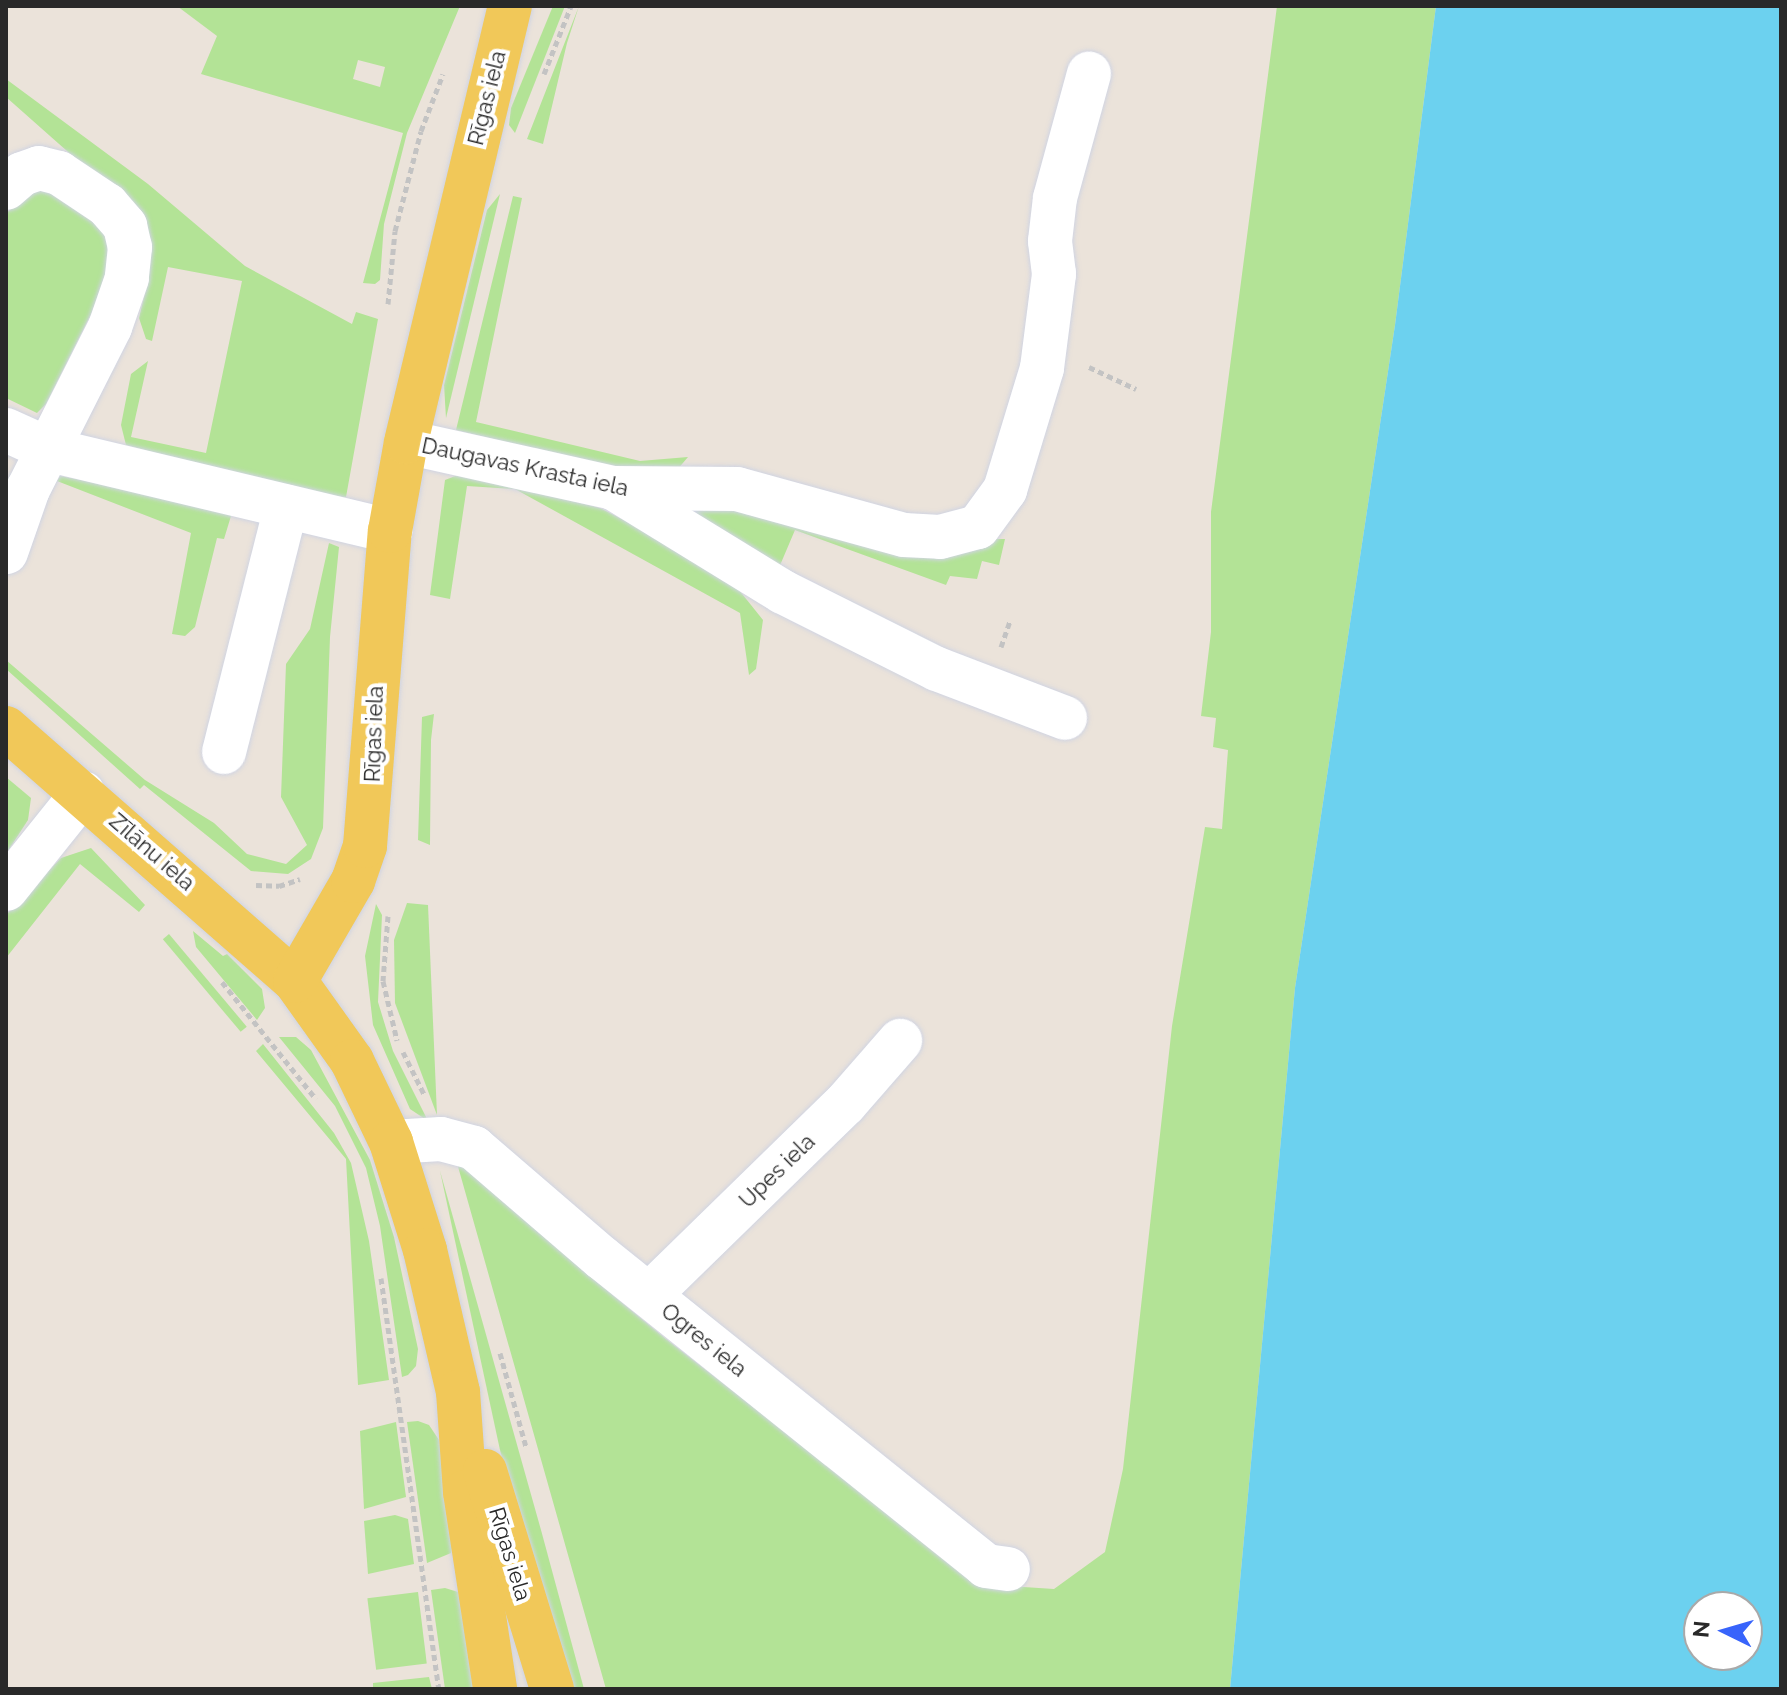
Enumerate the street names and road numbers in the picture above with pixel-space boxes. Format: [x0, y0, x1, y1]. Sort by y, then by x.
street label: Rīgas iela [463, 48, 511, 148]
street label: Daugavas Krasta iela [419, 432, 631, 502]
street label: Rīgas iela [359, 685, 389, 783]
street label: Zīlānu iela [104, 808, 200, 896]
street label: Upes iela [734, 1129, 820, 1213]
street label: Ogres iela [656, 1298, 752, 1382]
street label: Rīgas iela [483, 1504, 537, 1604]

